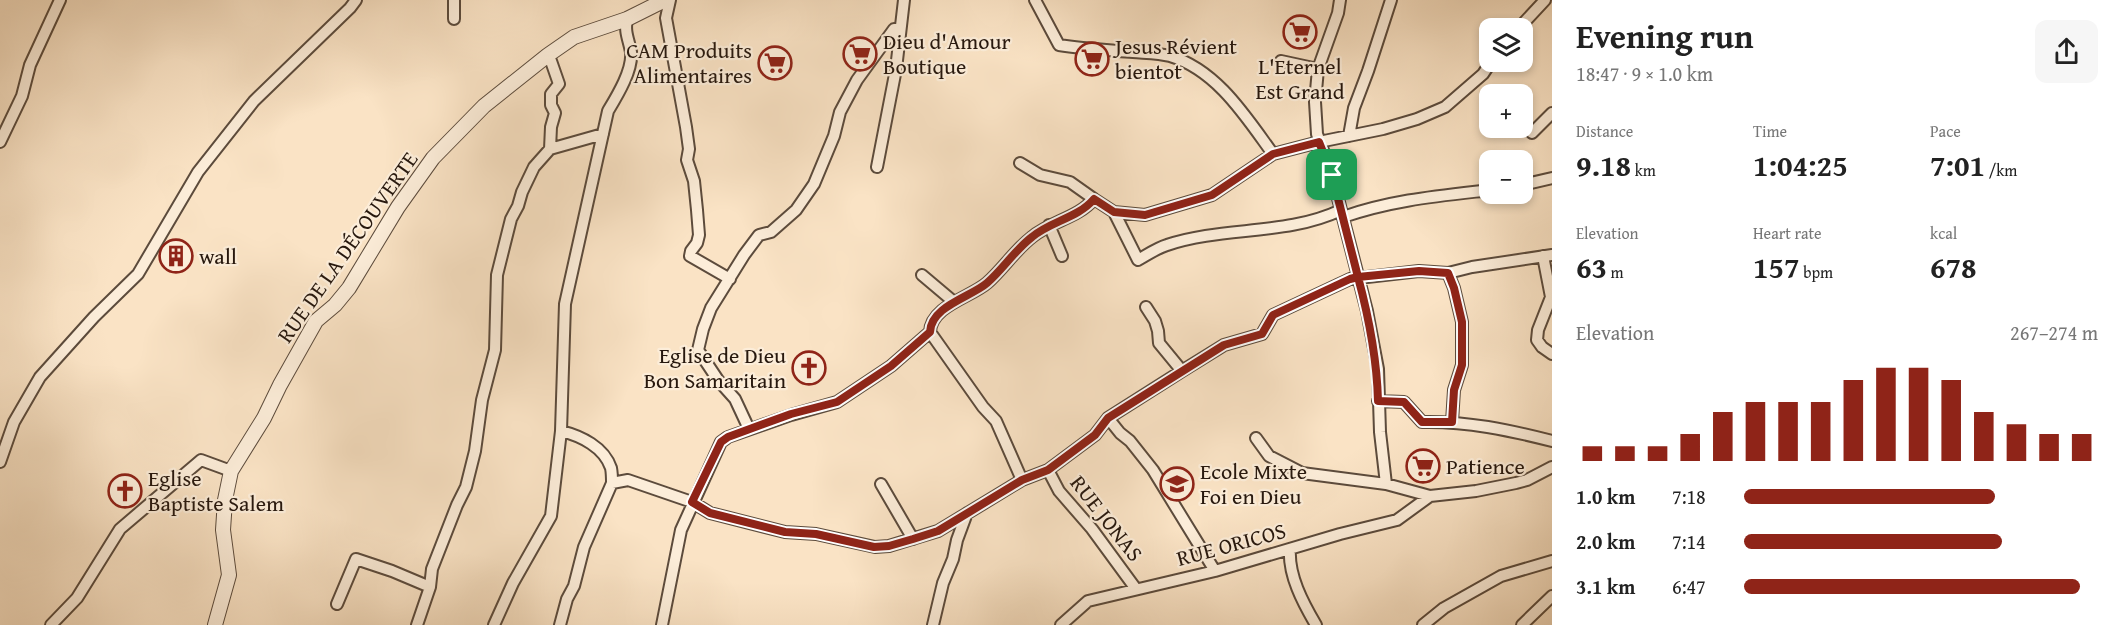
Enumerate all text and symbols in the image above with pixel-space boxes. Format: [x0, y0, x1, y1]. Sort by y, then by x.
text: Evening run [1576, 12, 1753, 60]
supermarket icon: L'Eternel Est Grand [1282, 14, 1318, 50]
map controls [1479, 18, 1533, 204]
button: layers [1479, 18, 1533, 72]
button: share [2035, 20, 2098, 83]
place label: Dieu d'Amour Boutique [883, 25, 1011, 82]
place label: Jesus Révient bientot [1112, 30, 1237, 87]
place label: CAM Produits Alimentaires [626, 34, 752, 91]
supermarket icon: Dieu d'Amour Boutique [842, 36, 878, 72]
supermarket icon: Jesus Révient bientot [1074, 41, 1110, 77]
supermarket icon: CAM Produits Alimentaires [757, 45, 793, 81]
place label: L'Eternel Est Grand [1256, 50, 1345, 107]
text: 18:47 · 9 × 1.0 km [1576, 59, 1713, 88]
button: + [1479, 84, 1533, 138]
text: Distance [1576, 119, 1633, 143]
text: Time [1753, 119, 1787, 143]
text: Pace [1930, 119, 1961, 143]
text: 9.18 [1576, 143, 1631, 187]
text: 1:04:25 [1753, 143, 1848, 187]
text: 7:01 [1930, 143, 1985, 187]
street label: RUE DE LA DÉCOUVERTE [269, 145, 425, 349]
pin [1306, 149, 1357, 200]
button: − [1479, 150, 1533, 204]
icon: arrive [1315, 158, 1348, 191]
text: km [1631, 158, 1656, 182]
text: /km [1985, 158, 2017, 182]
text: Elevation [1576, 221, 1639, 245]
text: Heart rate [1753, 221, 1822, 245]
text: kcal [1930, 221, 1957, 245]
building icon: wall [158, 238, 194, 274]
place label: wall [199, 240, 237, 272]
text: 63 [1576, 245, 1607, 289]
text: 157 [1753, 245, 1800, 289]
text: 678 [1930, 245, 1977, 289]
text: m [1607, 260, 1624, 284]
text: bpm [1800, 260, 1833, 284]
text: Elevation [1576, 318, 1654, 347]
text: 267–274 m [2010, 318, 2098, 347]
place label: Eglise de Dieu Bon Samaritain [644, 339, 787, 396]
church icon: Eglise de Dieu Bon Samaritain [791, 350, 827, 386]
supermarket icon: Patience [1405, 448, 1441, 484]
place label: Patience [1446, 450, 1525, 482]
place label: Ecole Mixte Foi en Dieu [1200, 455, 1307, 512]
place label: Eglise Baptiste Salem [148, 462, 284, 519]
school or university icon: Ecole Mixte Foi en Dieu [1159, 466, 1195, 502]
street label: RUE JONAS [1063, 468, 1151, 568]
church icon: Eglise Baptiste Salem [107, 473, 143, 509]
text: 1.0 km [1576, 482, 1635, 511]
text: 7:18 [1672, 482, 1706, 511]
street label: RUE ORICOS [1173, 514, 1289, 574]
text: 2.0 km [1576, 527, 1635, 556]
text: 7:14 [1672, 527, 1706, 556]
text: 3.1 km [1576, 572, 1635, 601]
text: 6:47 [1672, 572, 1706, 601]

